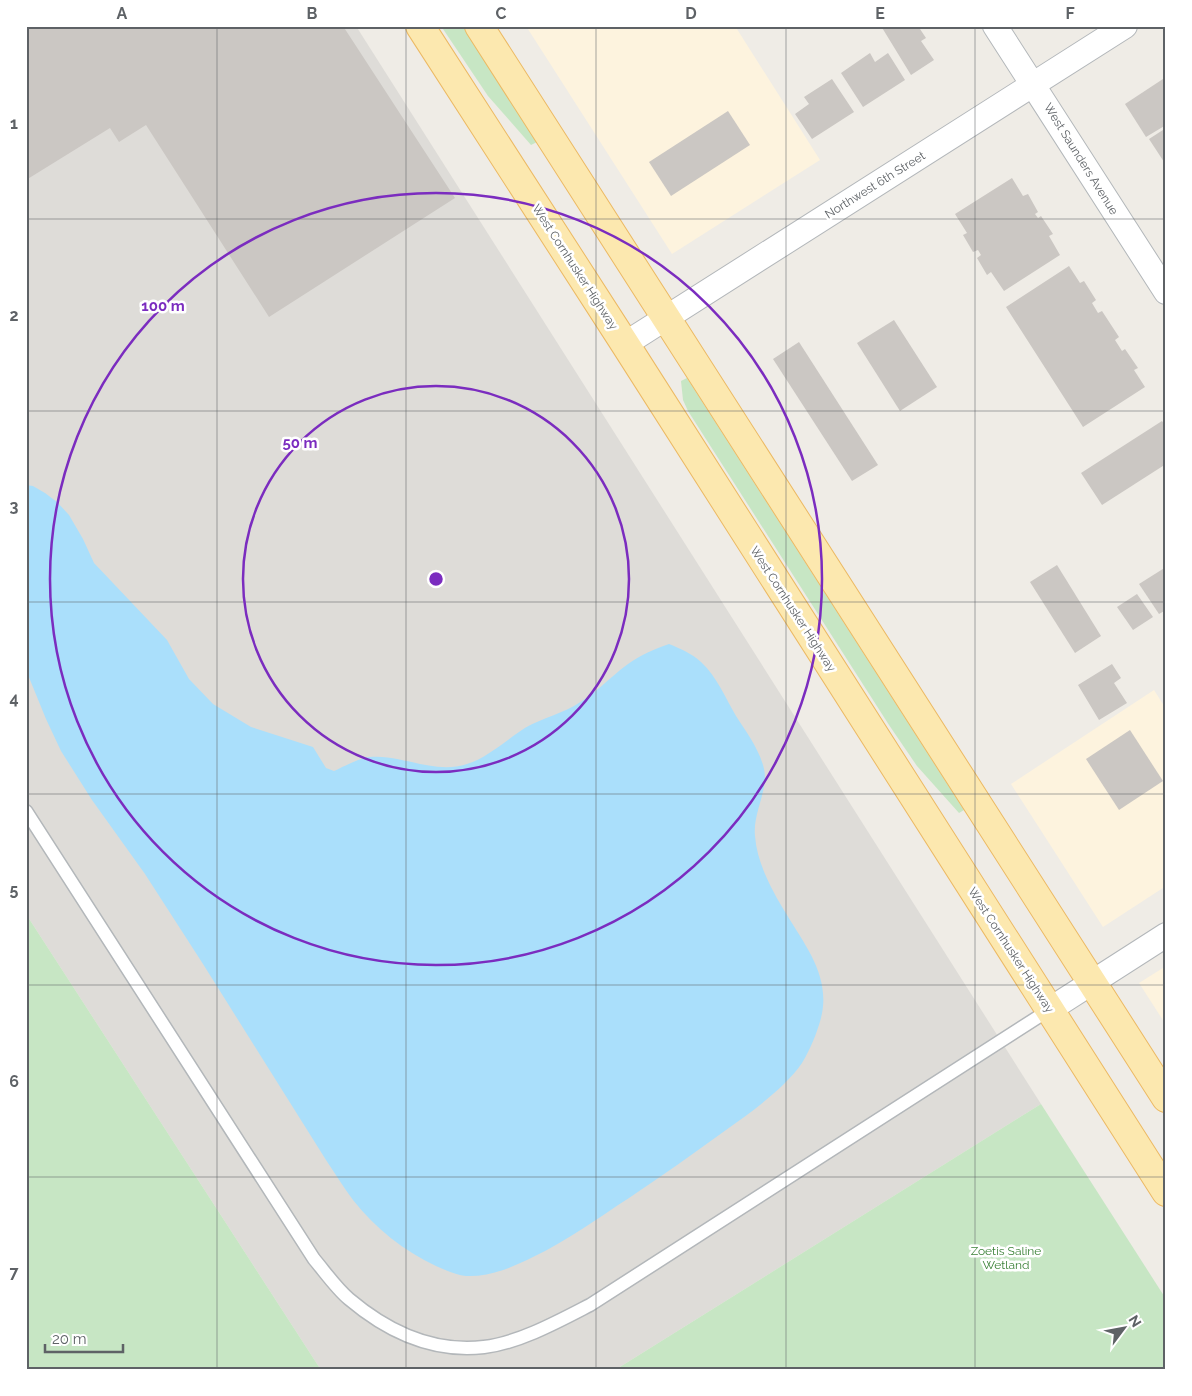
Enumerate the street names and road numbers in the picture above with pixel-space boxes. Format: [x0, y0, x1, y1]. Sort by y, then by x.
street label: West Saunders Avenue [1041, 101, 1121, 217]
street label: Northwest 6th Street [822, 148, 928, 222]
street label: West Cornhusker Highway [529, 202, 621, 333]
street label: West Cornhusker Highway [747, 544, 839, 675]
street label: West Cornhusker Highway [965, 885, 1057, 1016]

